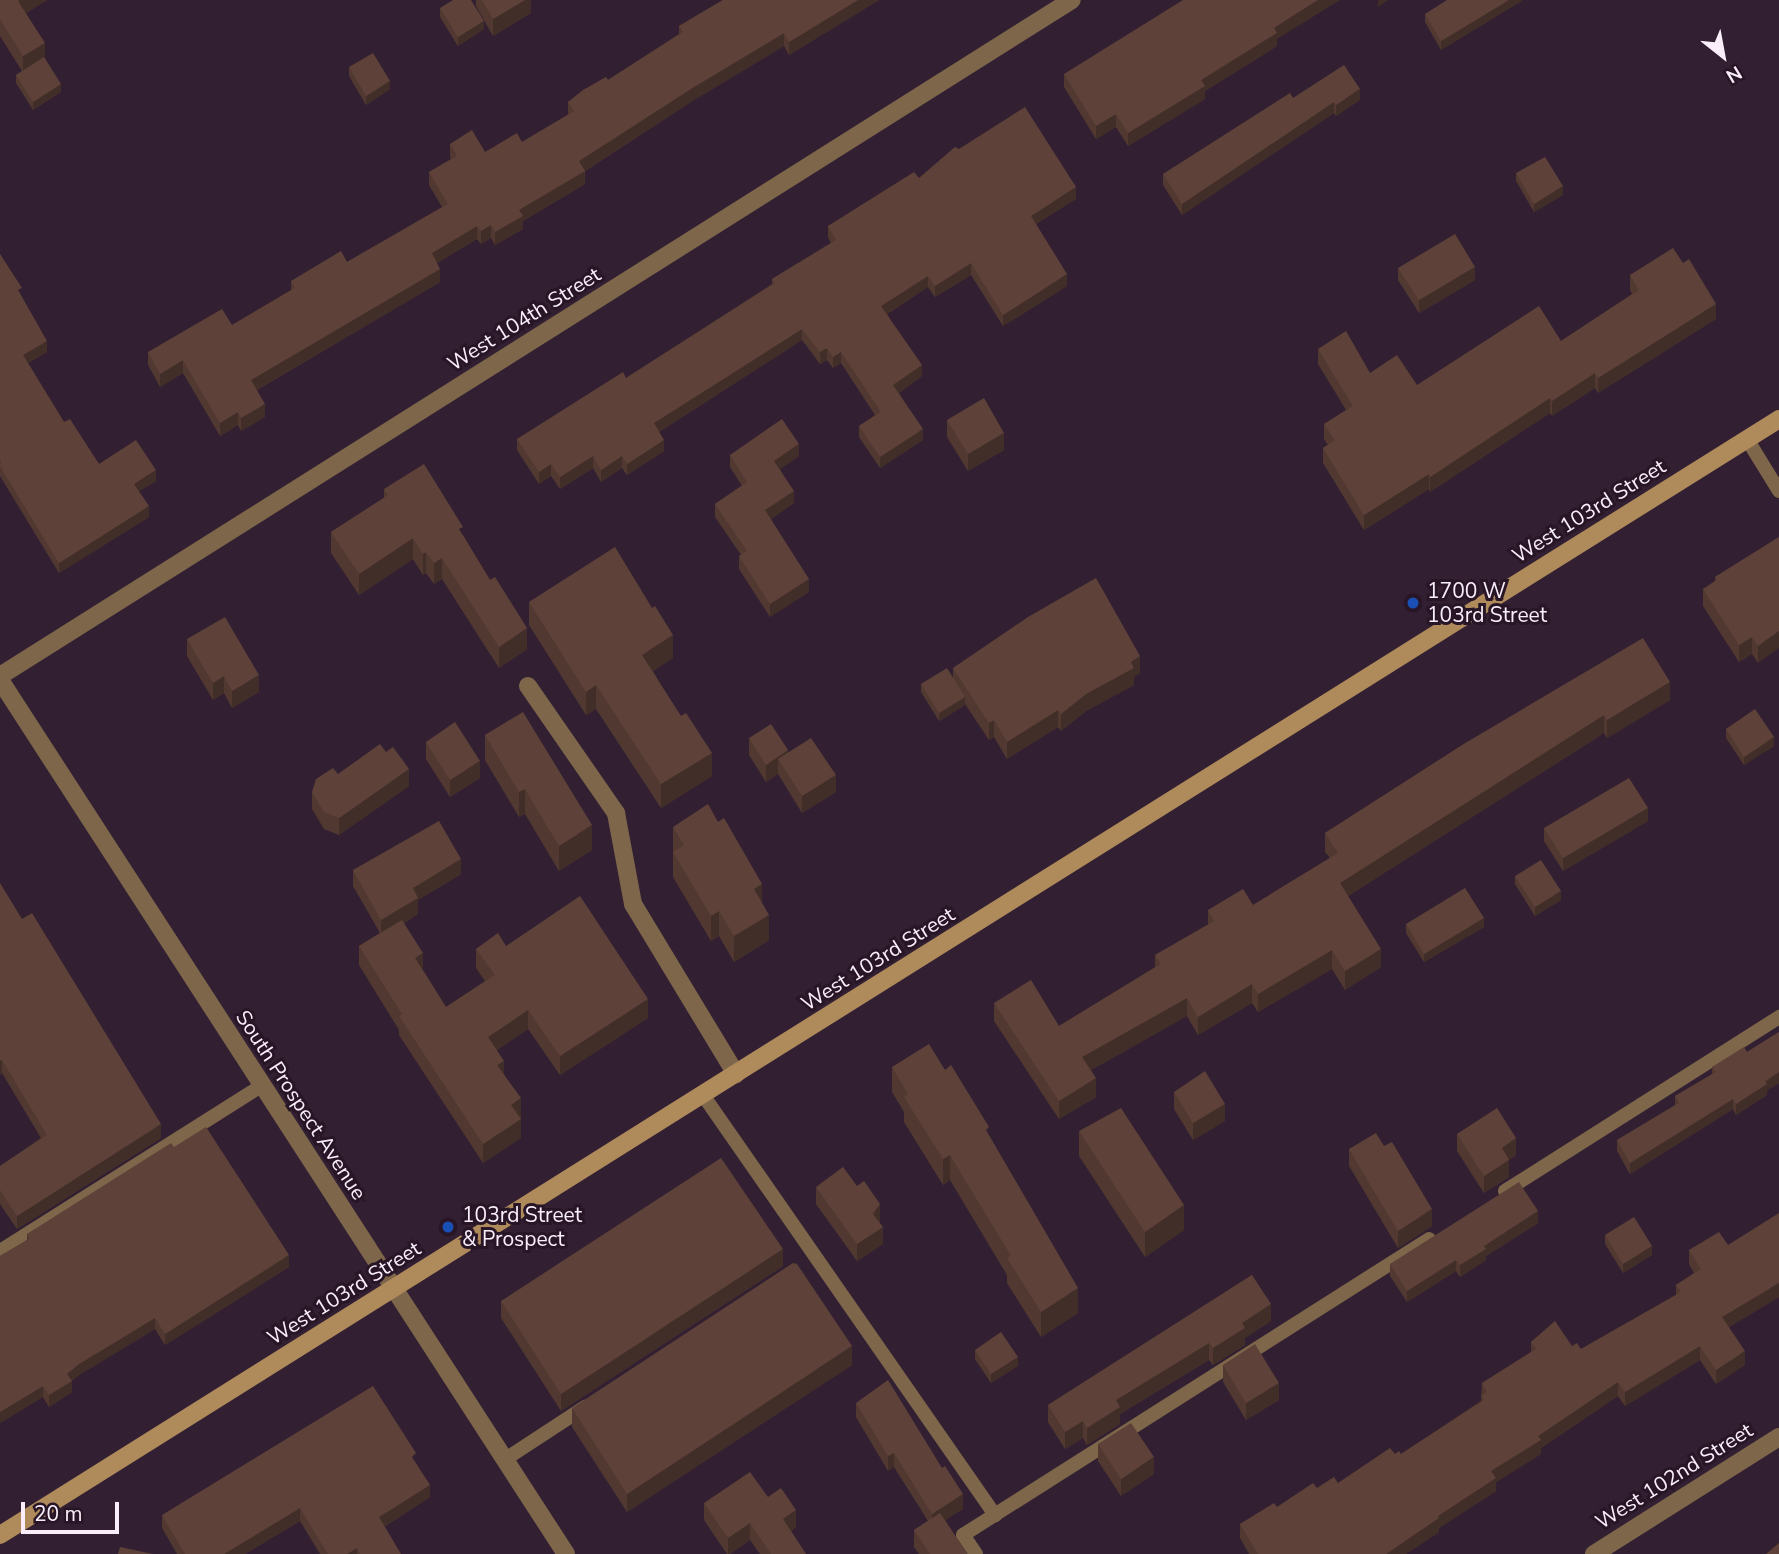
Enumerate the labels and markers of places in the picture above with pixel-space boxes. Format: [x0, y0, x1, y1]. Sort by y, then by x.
place label: 1700 W 103rd Street [1427, 578, 1547, 628]
marker: 1700 W 103rd Street [1405, 595, 1421, 611]
place label: 103rd Street & Prospect [462, 1202, 582, 1252]
marker: 103rd Street & Prospect [440, 1219, 456, 1235]

